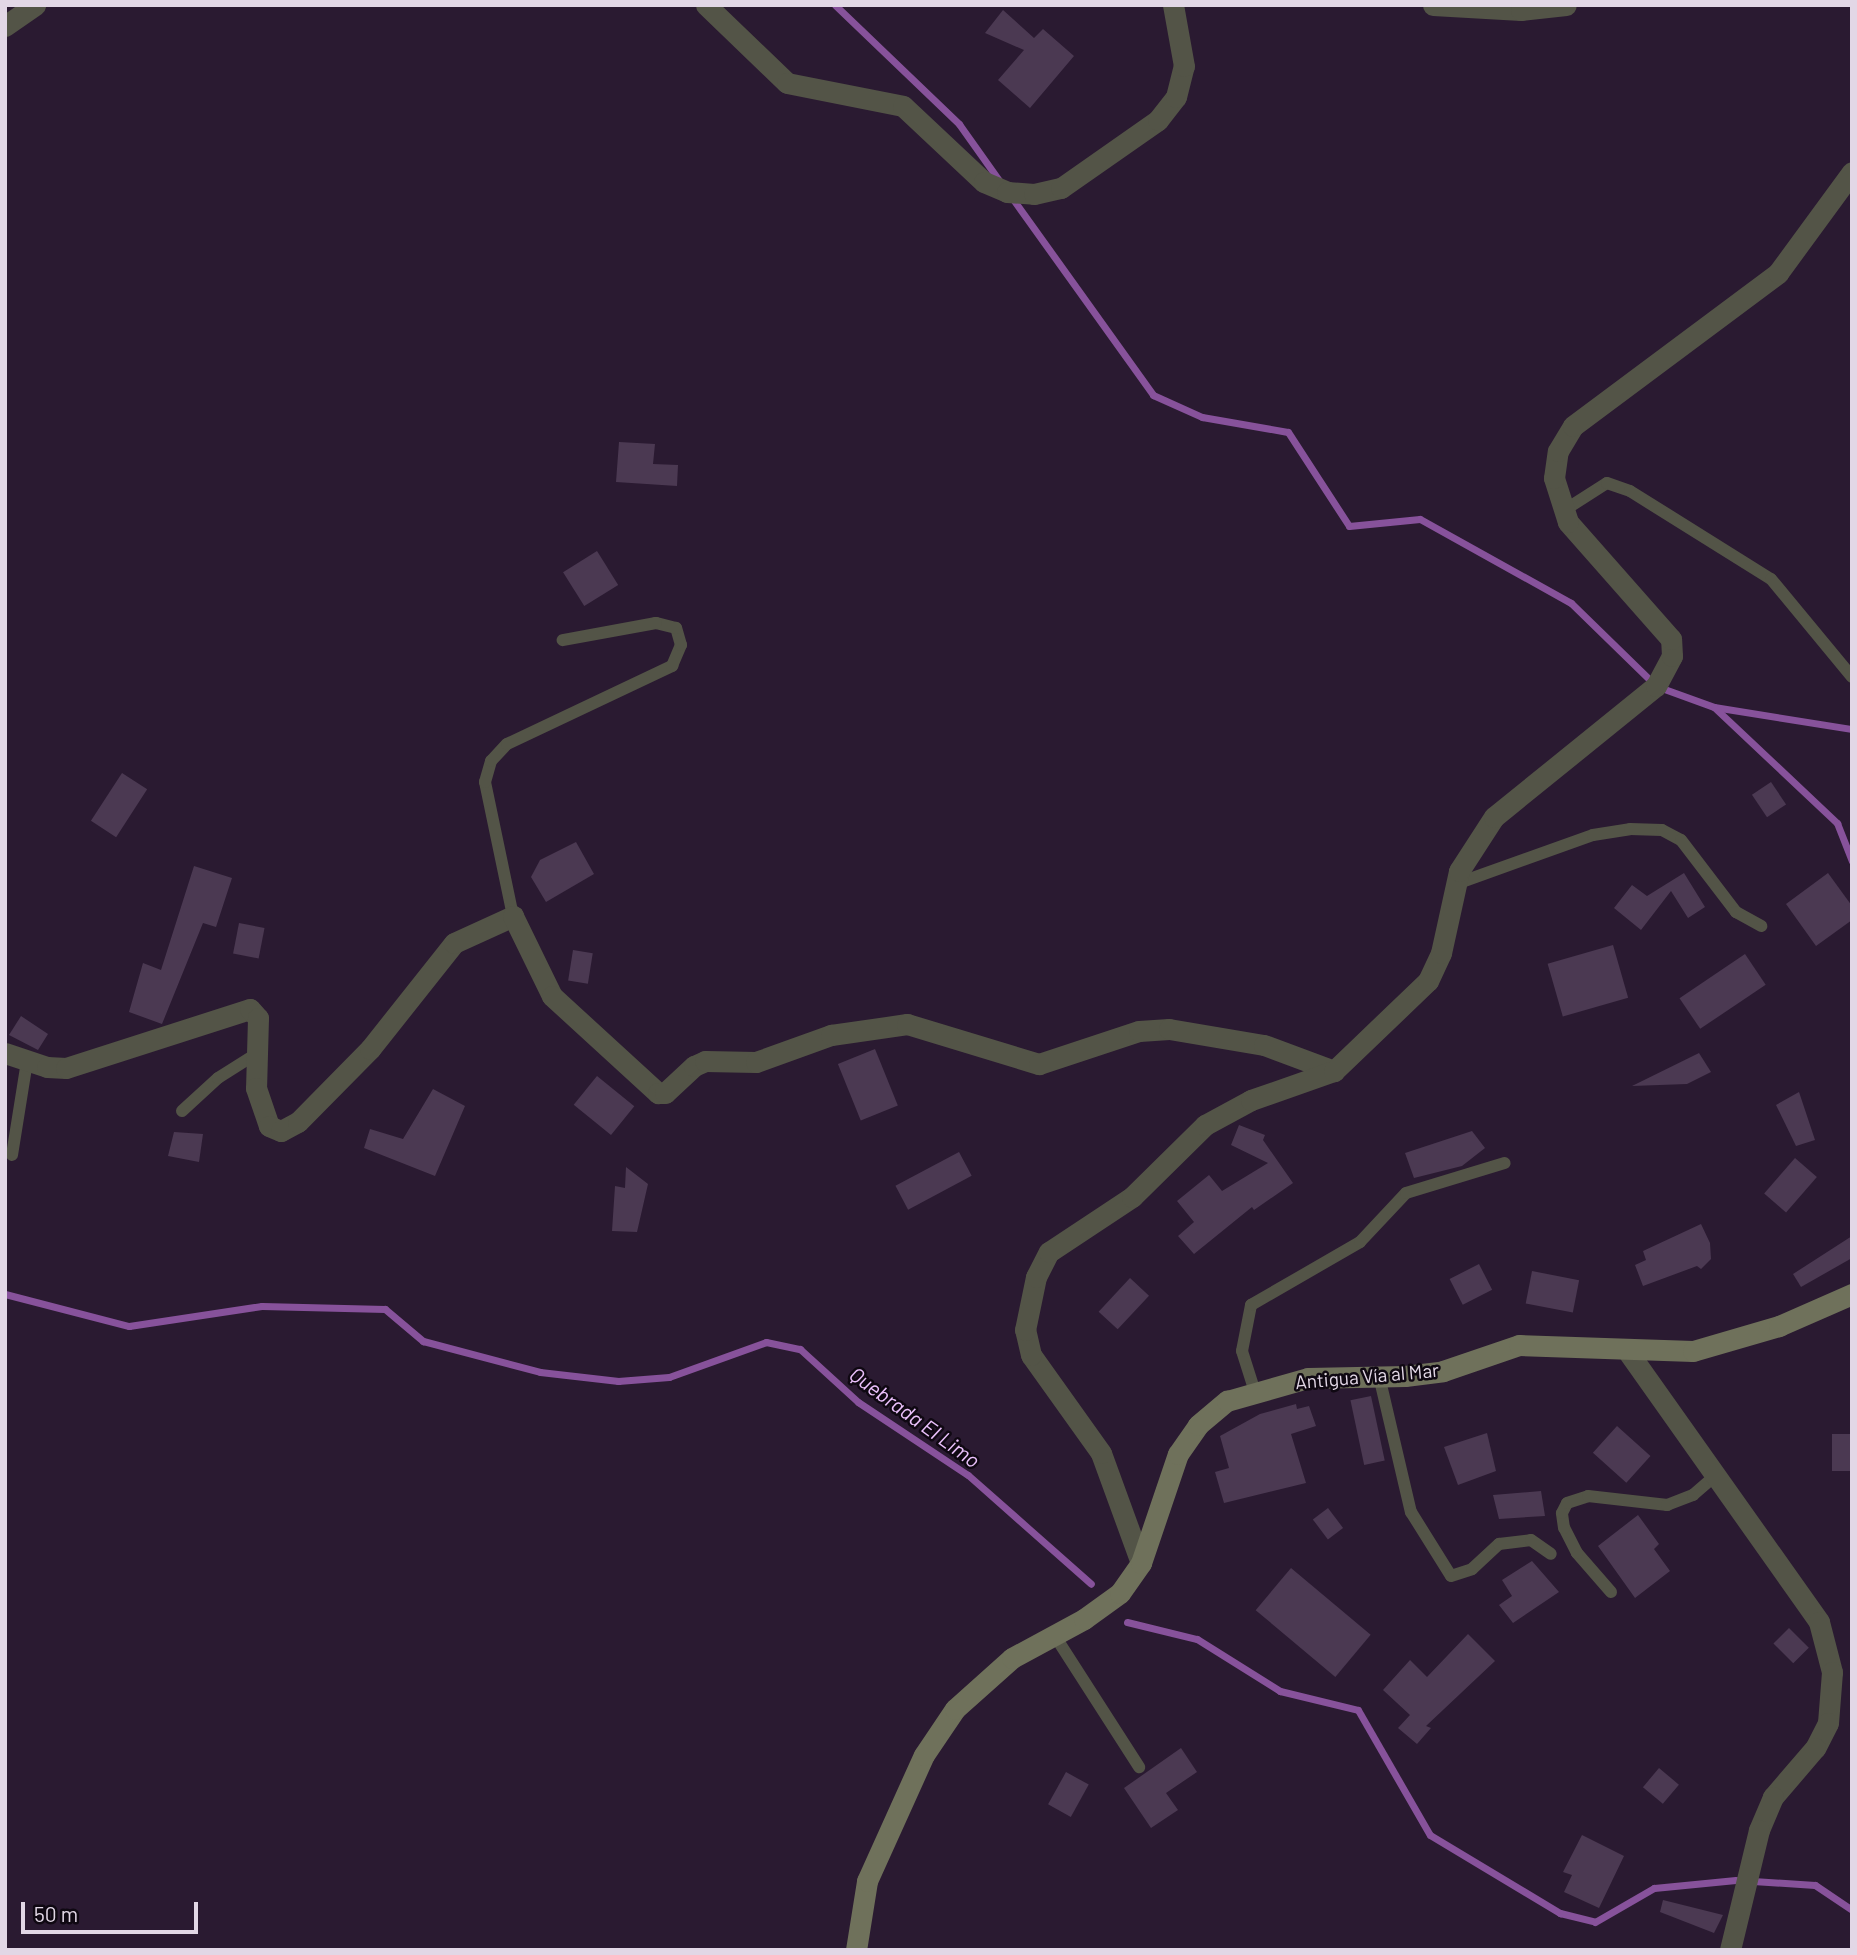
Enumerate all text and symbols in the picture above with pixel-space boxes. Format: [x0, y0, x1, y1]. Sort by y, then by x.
street label: Antigua Vía al Mar [1294, 1358, 1440, 1394]
water label: Quebrada El Limo [845, 1361, 985, 1473]
scale bar [24, 1888, 201, 1932]
text: 50 m [34, 1901, 78, 1926]

